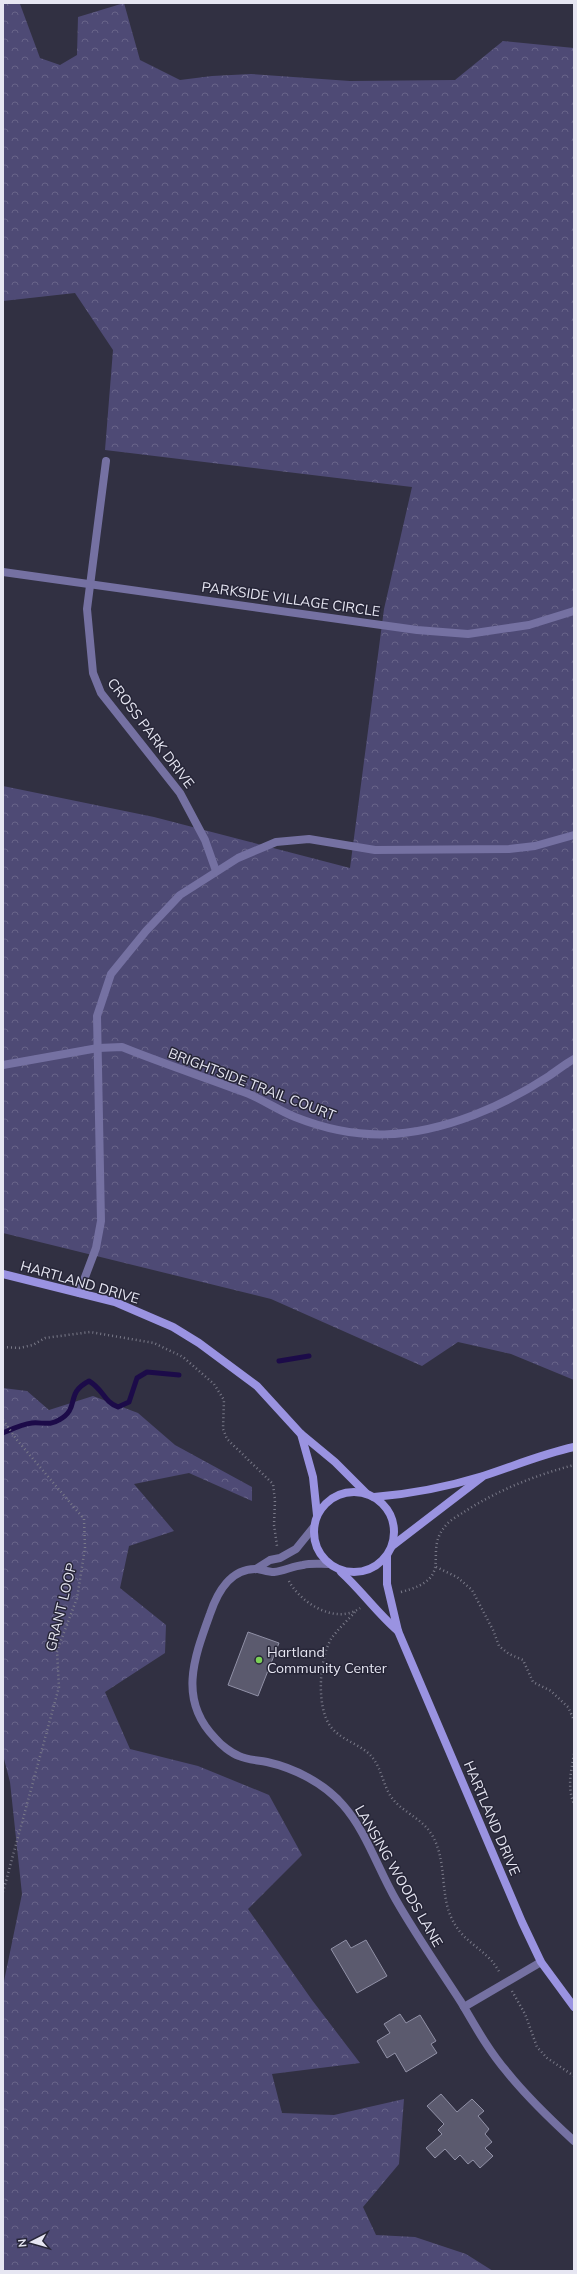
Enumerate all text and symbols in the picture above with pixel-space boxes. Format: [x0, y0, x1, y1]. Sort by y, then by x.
street label: PARKSIDE VILLAGE CIRCLE [201, 578, 381, 620]
street label: CROSS PARK DRIVE [104, 674, 198, 792]
street label: BRIGHTSIDE TRAIL COURT [166, 1044, 339, 1124]
street label: HARTLAND DRIVE [18, 1256, 142, 1308]
street label: GRANT LOOP [41, 1561, 81, 1653]
place label: Hartland Community Center [267, 1643, 388, 1677]
marker: Hartland Community Center [254, 1655, 264, 1665]
street label: HARTLAND DRIVE [460, 1758, 524, 1878]
street label: LANSING WOODS LANE [351, 1802, 447, 1950]
north arrow [12, 2222, 52, 2262]
text: N [15, 2238, 29, 2248]

